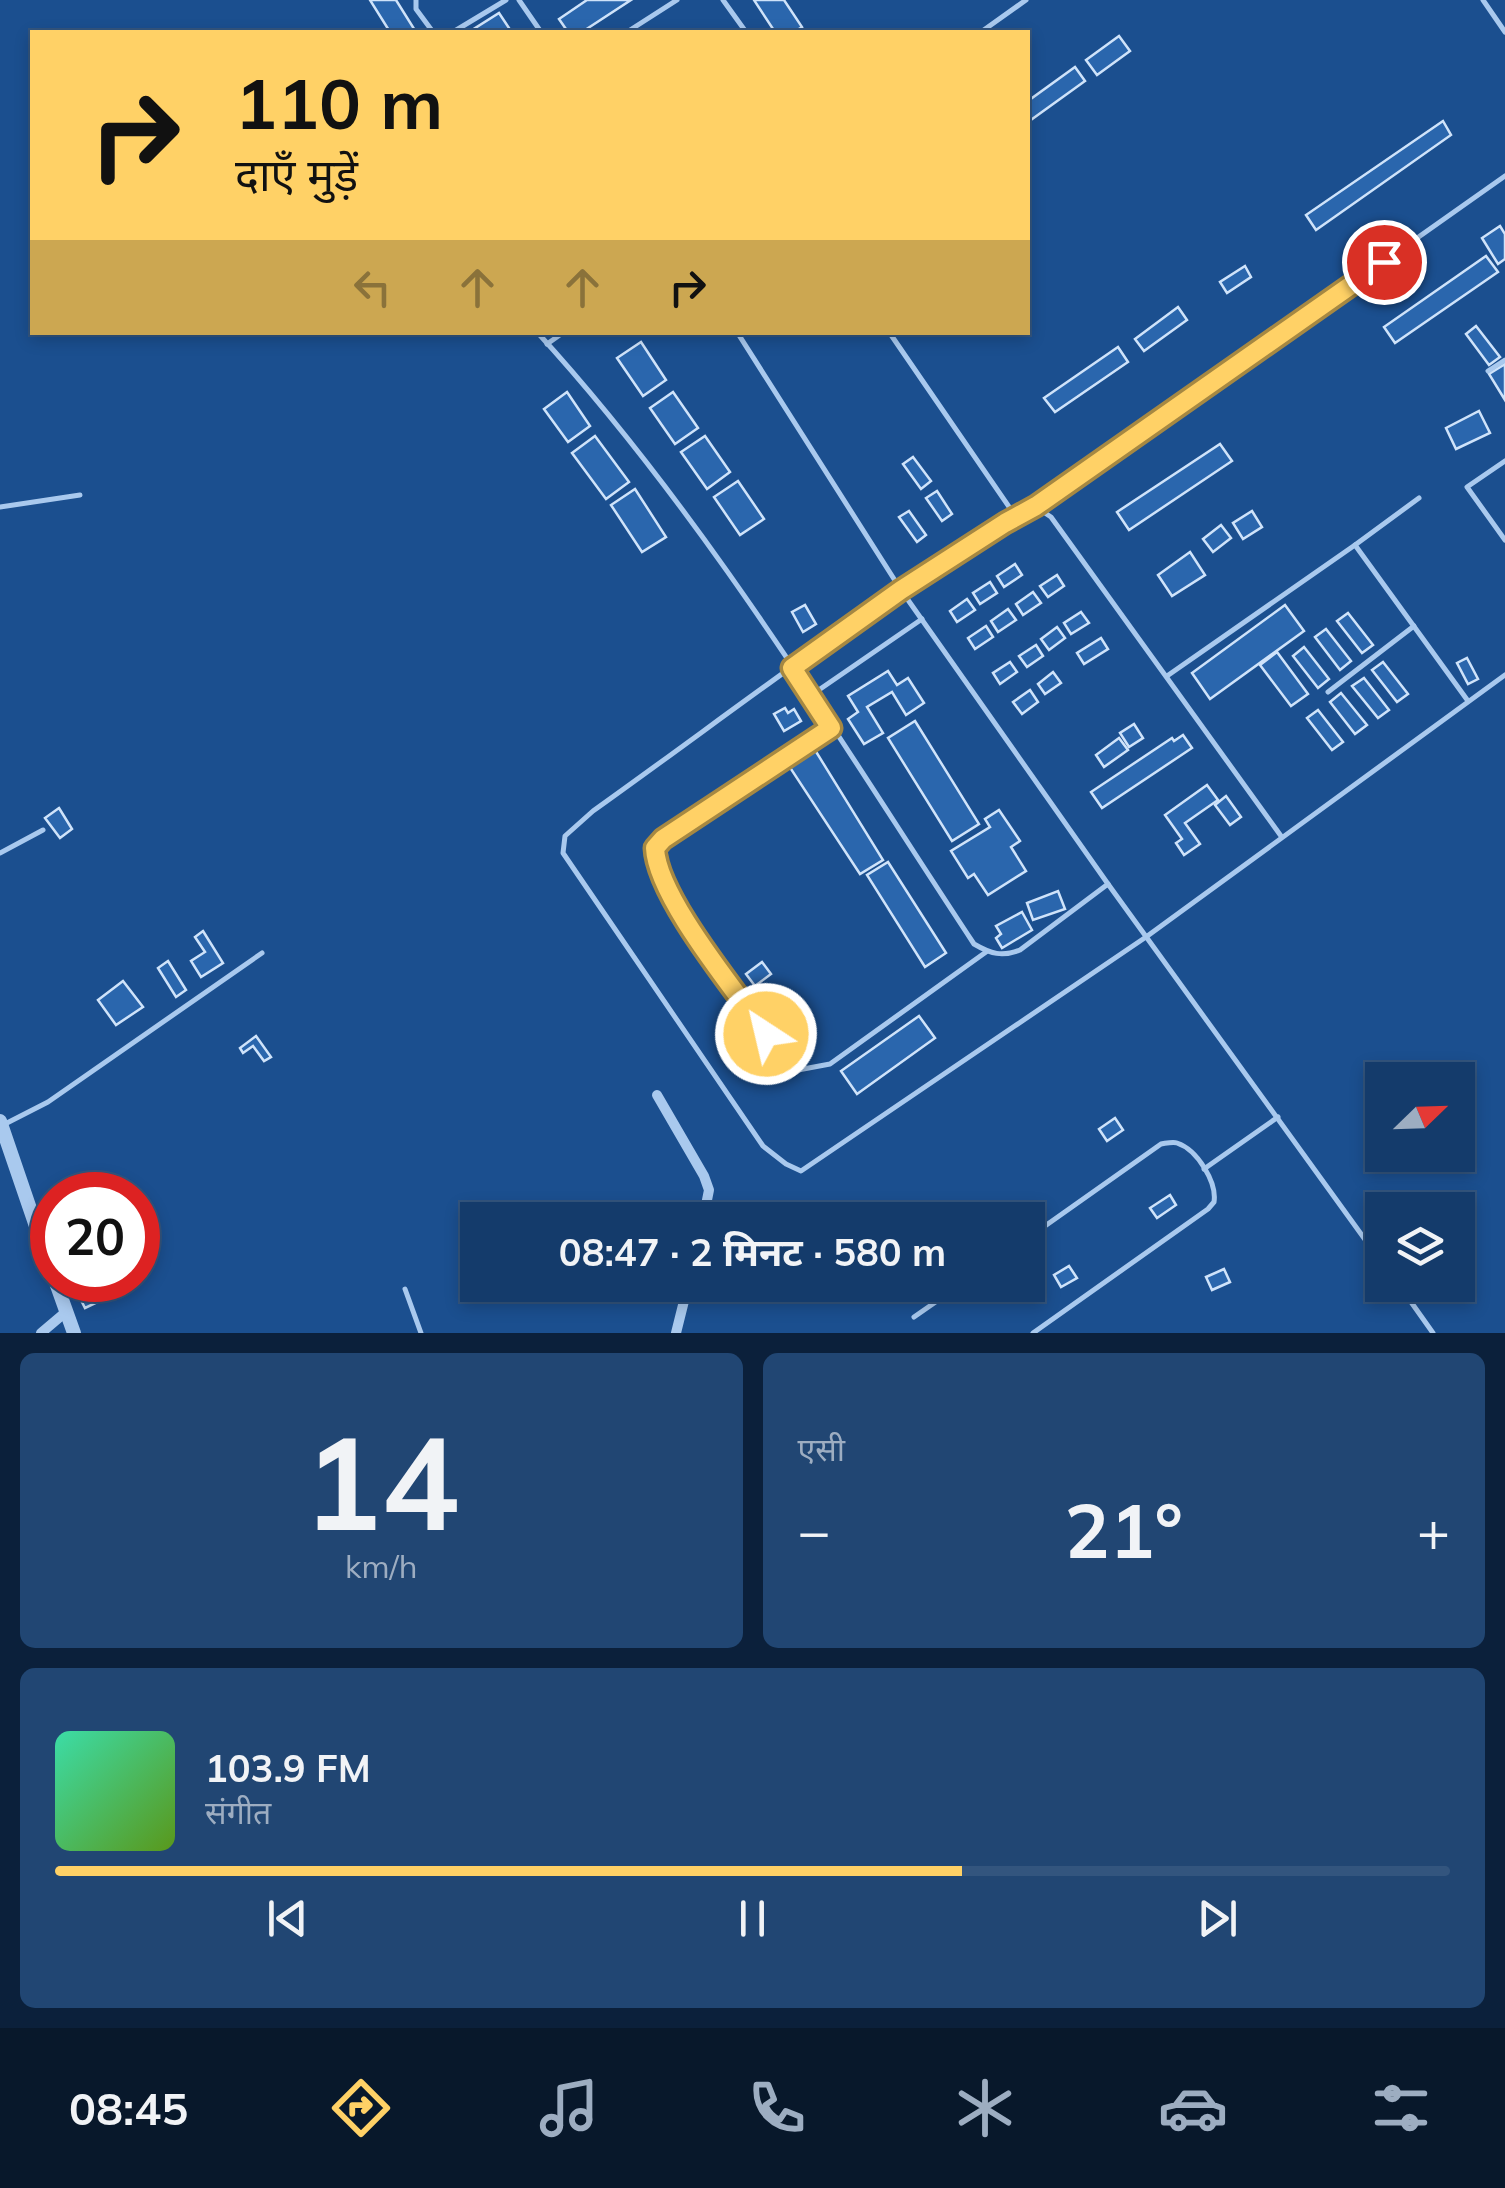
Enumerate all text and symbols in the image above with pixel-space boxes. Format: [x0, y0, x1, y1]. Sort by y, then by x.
text: 110 m [235, 59, 443, 147]
icon: right [70, 70, 200, 200]
text: दाएँ मुड़ें [235, 146, 358, 202]
pin [1342, 220, 1427, 305]
icon: arrive [1357, 235, 1412, 290]
icon: left [345, 260, 400, 315]
icon: ahead [450, 260, 505, 315]
icon: ahead [555, 260, 610, 315]
icon: right [660, 260, 715, 315]
position arrow [714, 982, 818, 1086]
north arrow [1365, 1062, 1475, 1172]
map controls [1365, 1062, 1475, 1302]
speed limit sign: 20 [30, 1172, 160, 1302]
button: layers [1365, 1192, 1475, 1302]
text: 08:47 · 2 मिनट · 580 m [559, 1228, 946, 1276]
text: 14 [303, 1399, 459, 1563]
text: एसी [798, 1429, 845, 1469]
text: 21° [1065, 1483, 1183, 1577]
text: − [798, 1496, 831, 1565]
text: + [1417, 1496, 1450, 1565]
text: km/h [345, 1546, 417, 1586]
text: 103.9 FM [205, 1744, 371, 1792]
text: संगीत [205, 1792, 271, 1832]
icon: previous [260, 1891, 315, 1946]
icon: pause [725, 1891, 780, 1946]
icon: next [1190, 1891, 1245, 1946]
icon: directions [326, 2073, 396, 2143]
icon: music [534, 2073, 604, 2143]
icon: phone [742, 2073, 812, 2143]
icon: climate [950, 2073, 1020, 2143]
icon: car [1158, 2073, 1228, 2143]
icon: filters [1366, 2073, 1436, 2143]
text: 08:45 [69, 2080, 188, 2136]

